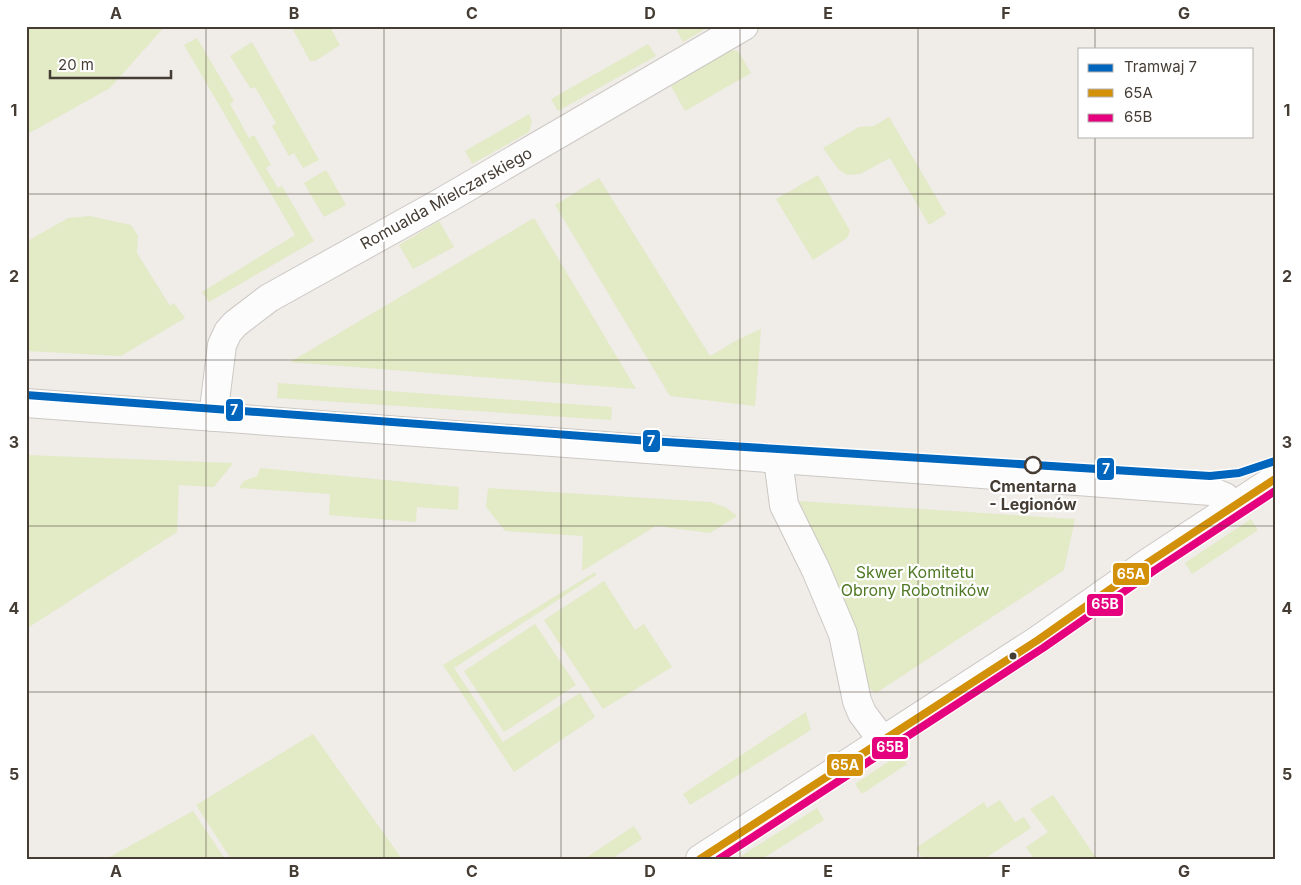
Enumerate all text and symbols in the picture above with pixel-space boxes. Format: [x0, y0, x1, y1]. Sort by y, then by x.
text: A [110, 3, 122, 23]
text: B [289, 3, 299, 23]
text: C [466, 3, 478, 23]
text: D [644, 3, 656, 23]
text: E [823, 3, 833, 23]
text: F [1001, 3, 1011, 23]
text: G [1178, 3, 1190, 23]
scale bar [50, 48, 171, 80]
legend [1078, 48, 1254, 138]
text: 20 m [58, 55, 94, 74]
text: Tramwaj 7 [1124, 57, 1197, 76]
text: 65A [1124, 83, 1153, 102]
text: 1 [11, 100, 17, 120]
text: 1 [1284, 100, 1290, 120]
text: 65B [1124, 107, 1152, 126]
street label: Romualda Mielczarskiego [357, 142, 535, 254]
text: 2 [9, 266, 19, 286]
text: 2 [1282, 266, 1292, 286]
line badge: 7 [225, 398, 244, 422]
text: 7 [230, 401, 238, 418]
line badge: 7 [642, 429, 661, 453]
text: 3 [9, 432, 19, 452]
text: 7 [647, 432, 655, 449]
text: 3 [1282, 432, 1292, 452]
marker: Cmentarna - Legionów [1024, 456, 1042, 474]
line badge: 7 [1096, 457, 1115, 481]
text: 7 [1102, 460, 1110, 477]
place label: Cmentarna - Legionów [989, 476, 1077, 514]
park label: Skwer Komitetu Obrony Robotników [841, 562, 989, 600]
line badge: 65A [1112, 562, 1150, 586]
text: 65A [1117, 565, 1146, 582]
line badge: 65B [1086, 593, 1124, 617]
text: 65B [1091, 595, 1119, 612]
text: 4 [9, 598, 20, 618]
text: 4 [1282, 598, 1293, 618]
unlabelled marker [1008, 651, 1018, 661]
line badge: 65B [871, 736, 909, 760]
text: 65B [876, 738, 904, 755]
line badge: 65A [826, 753, 864, 777]
text: 65A [831, 756, 860, 773]
text: 5 [9, 764, 19, 784]
text: 5 [1282, 764, 1292, 784]
text: A [110, 861, 122, 881]
text: B [289, 861, 299, 881]
text: C [466, 861, 478, 881]
text: D [644, 861, 656, 881]
text: E [823, 861, 833, 881]
text: F [1001, 861, 1011, 881]
text: G [1178, 861, 1190, 881]

